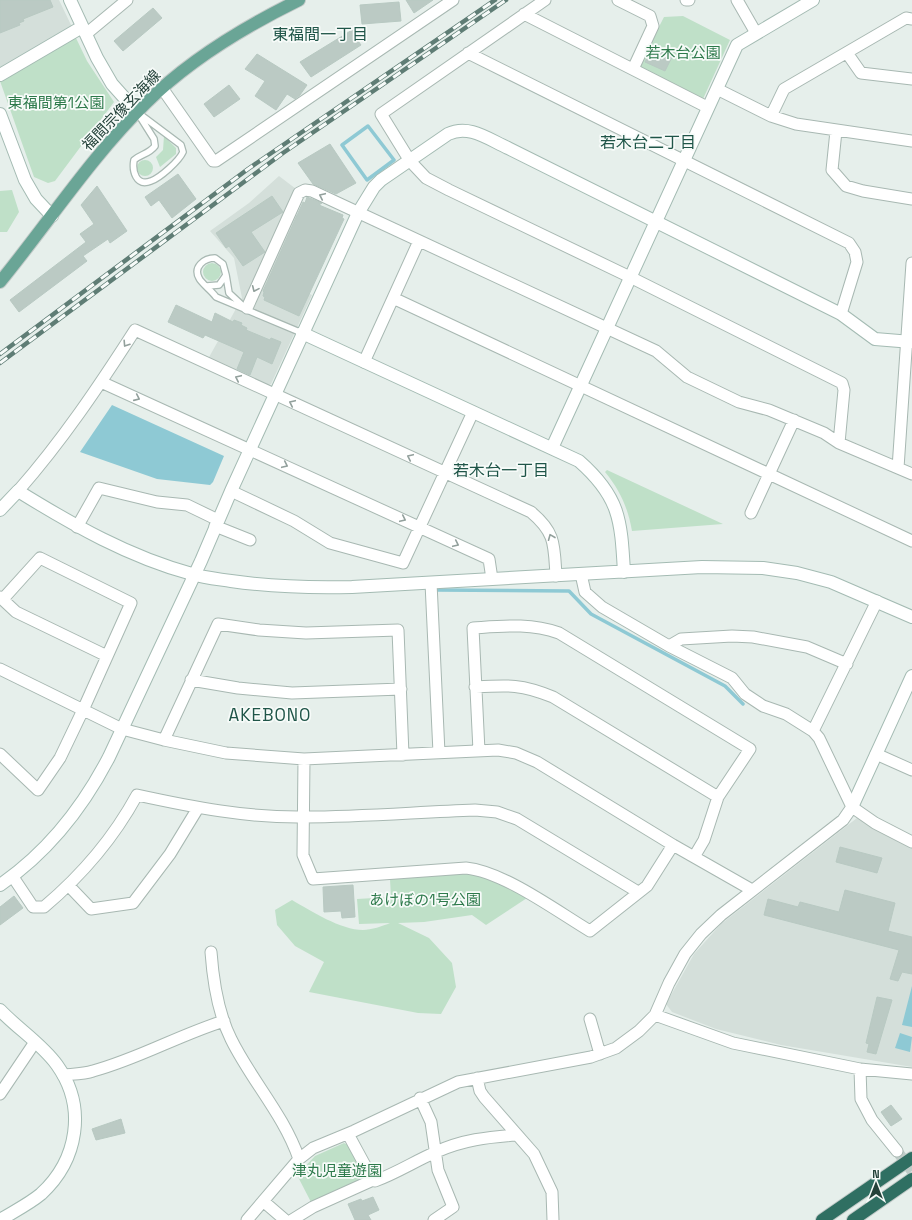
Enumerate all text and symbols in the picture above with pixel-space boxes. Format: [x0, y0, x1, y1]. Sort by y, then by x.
district label: 東福間一丁目 [272, 24, 368, 45]
park label: 若木台公園 [645, 43, 721, 62]
street label: 福間宗像玄海線 [78, 66, 164, 154]
park label: 東福間第1公園 [8, 93, 104, 112]
district label: 若木台二丁目 [600, 132, 696, 153]
one-way arrow [319, 193, 327, 201]
one-way arrow [252, 285, 260, 292]
one-way arrow [124, 340, 131, 347]
one-way arrow [235, 375, 243, 383]
one-way arrow [133, 393, 140, 401]
one-way arrow [289, 400, 296, 408]
one-way arrow [407, 454, 415, 462]
one-way arrow [281, 460, 289, 468]
district label: 若木台一丁目 [453, 460, 549, 481]
one-way arrow [399, 514, 407, 522]
one-way arrow [547, 534, 555, 541]
one-way arrow [452, 539, 460, 547]
district label: AKEBONO [229, 704, 311, 726]
park label: あけぼの1号公園 [369, 890, 481, 909]
park label: 津丸児童遊園 [292, 1161, 382, 1180]
north arrow [856, 1164, 896, 1204]
text: N [872, 1167, 880, 1181]

